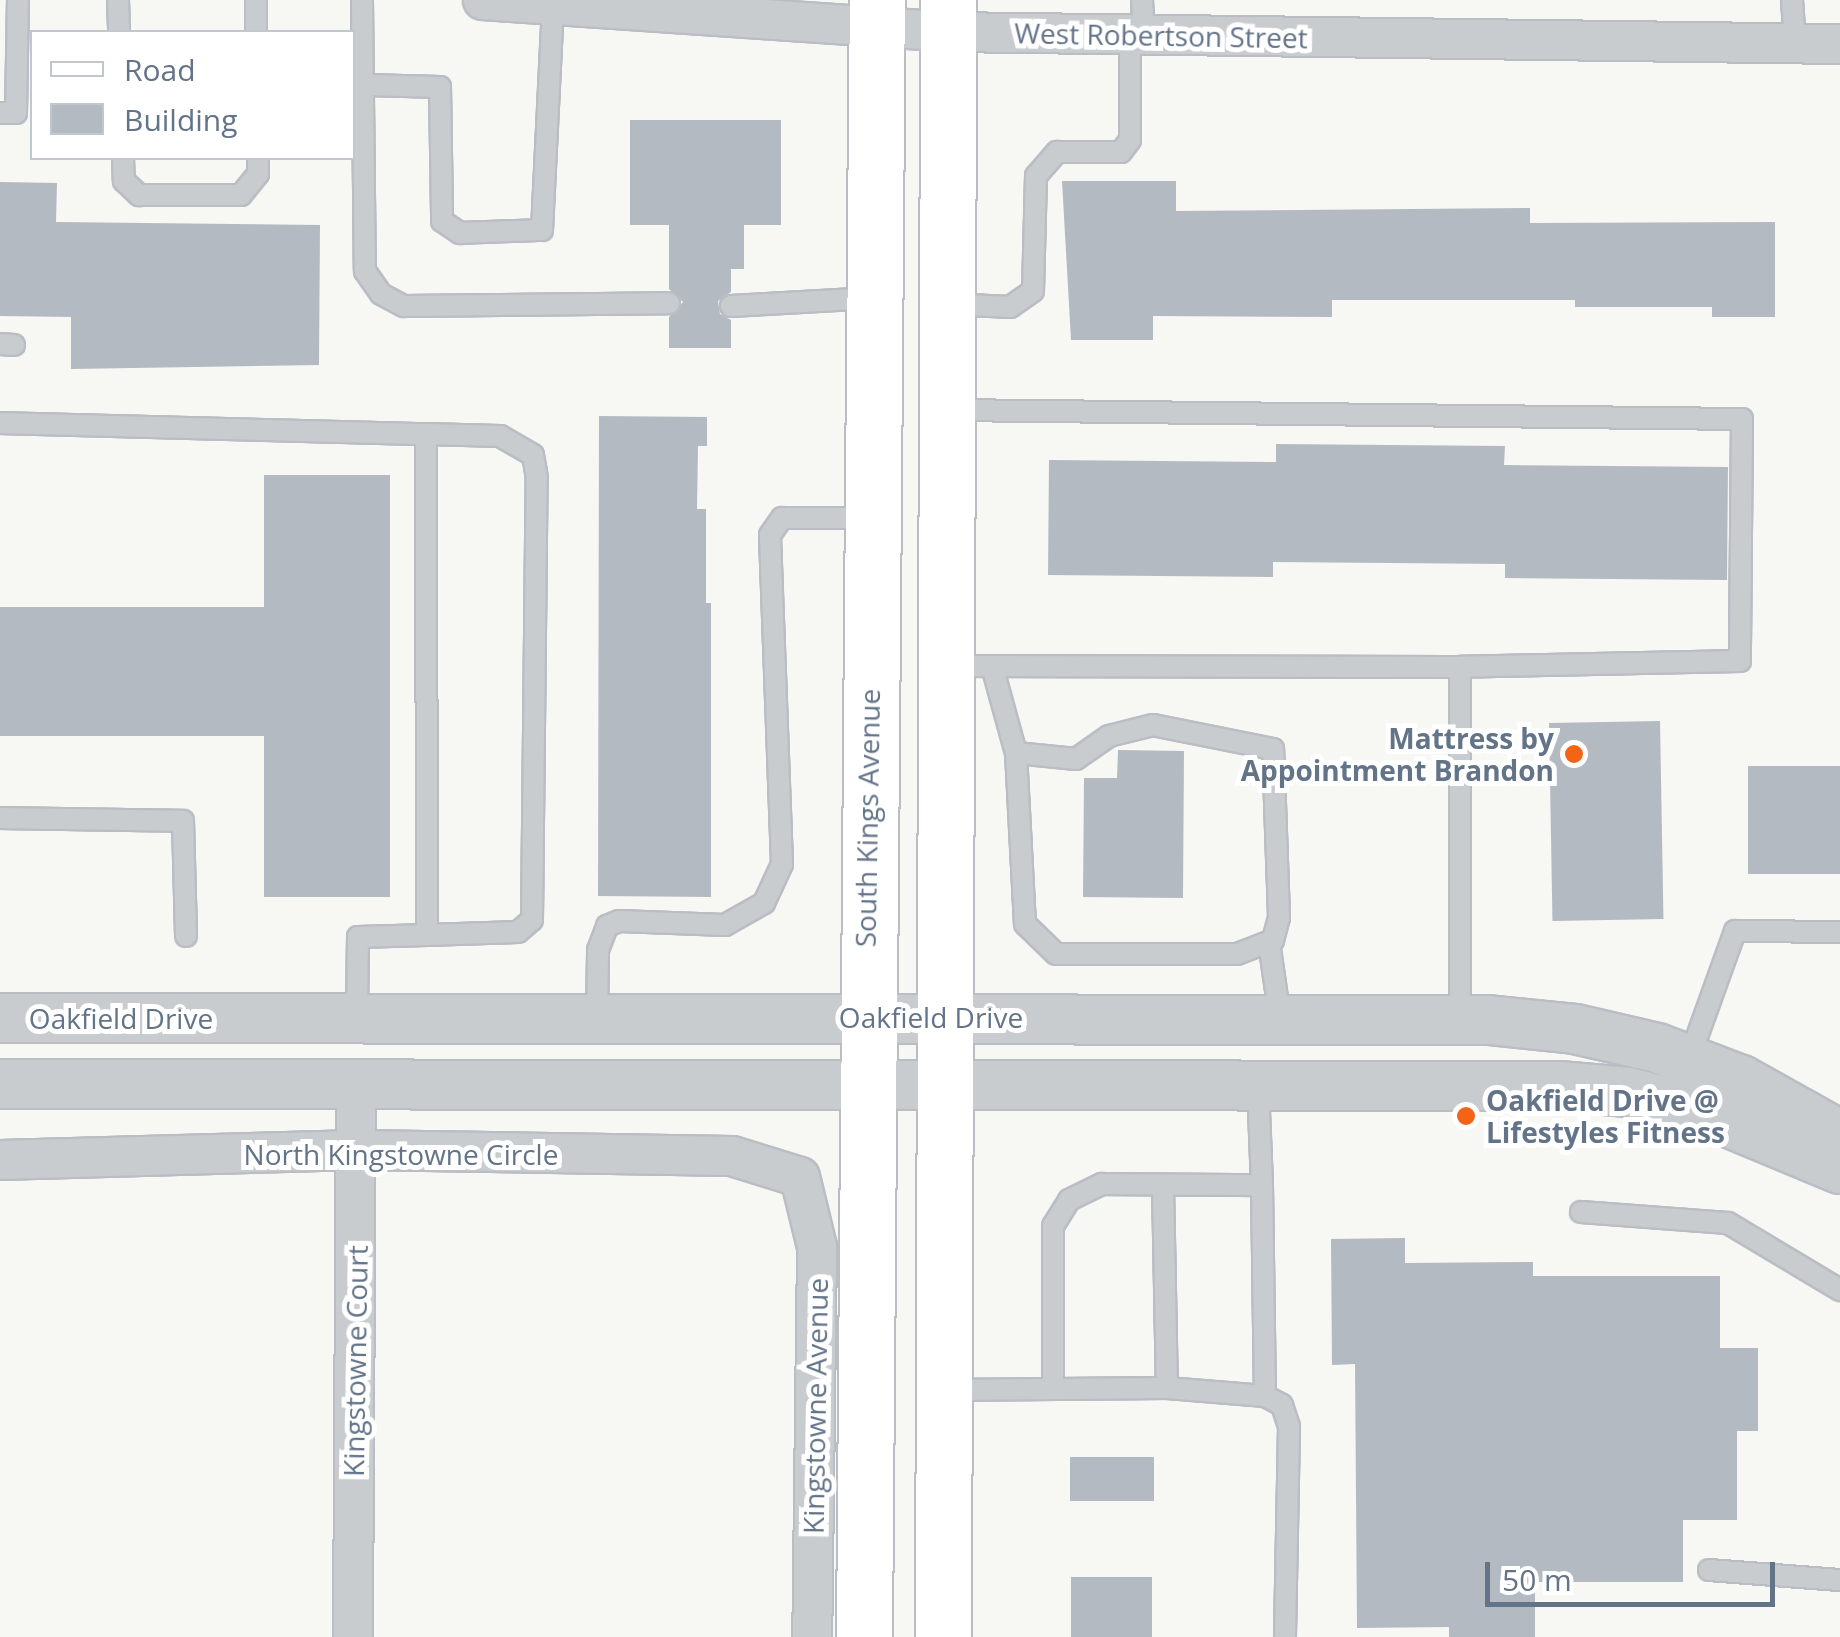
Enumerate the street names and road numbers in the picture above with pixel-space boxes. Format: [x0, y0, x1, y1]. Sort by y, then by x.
street label: West Robertson Street [1014, 16, 1308, 54]
street label: South Kings Avenue [848, 688, 886, 948]
street label: Oakfield Drive [839, 1000, 1023, 1034]
street label: Oakfield Drive [29, 1001, 213, 1035]
street label: North Kingstowne Circle [244, 1137, 558, 1171]
street label: Kingstowne Court [336, 1245, 374, 1477]
street label: Kingstowne Avenue [796, 1278, 834, 1534]

